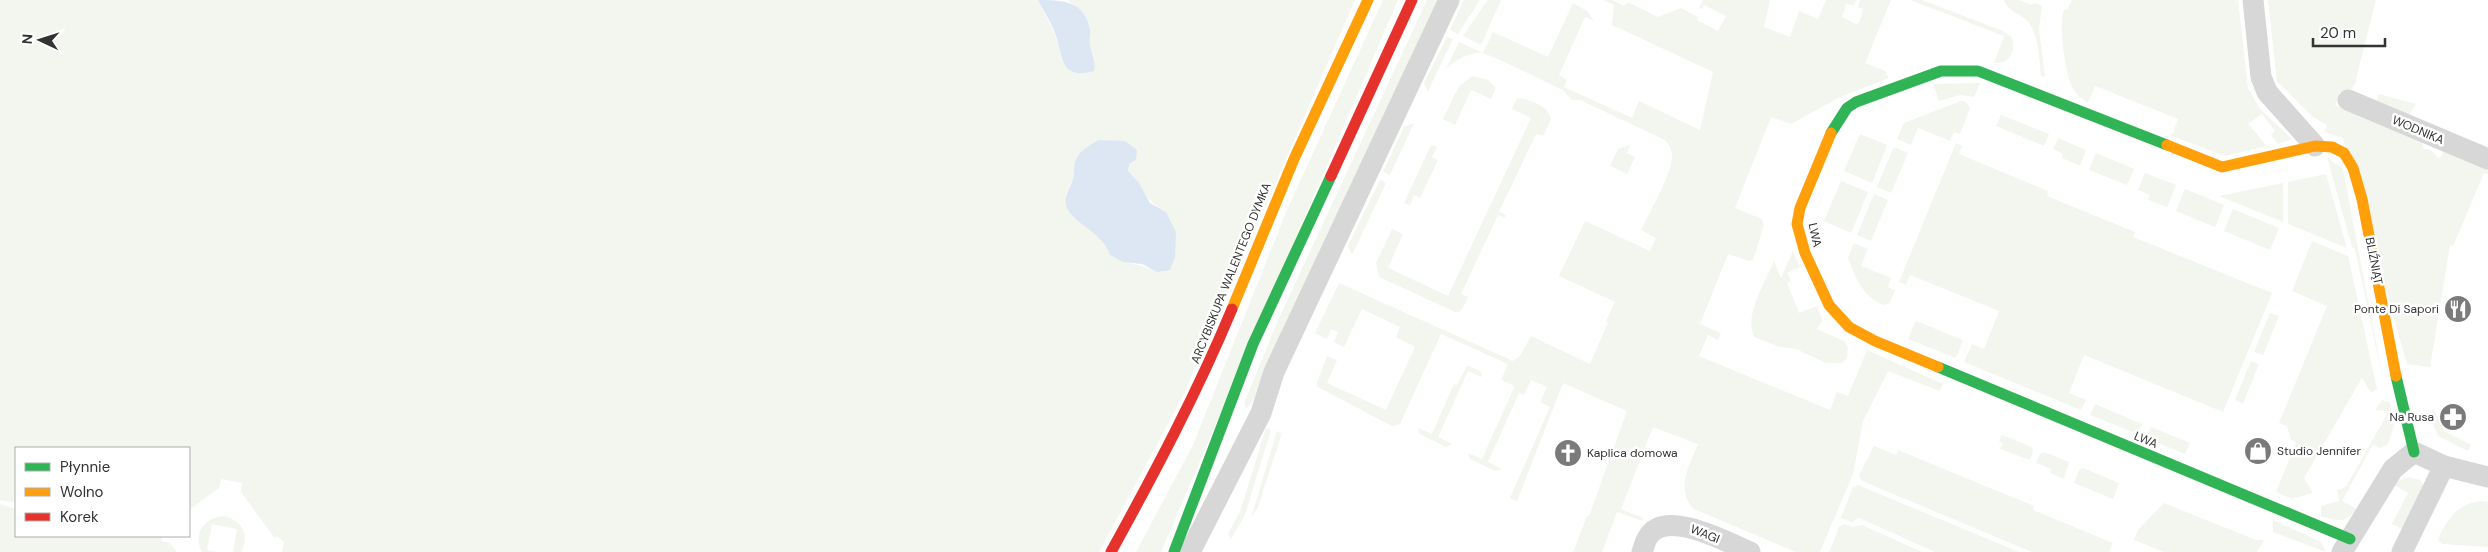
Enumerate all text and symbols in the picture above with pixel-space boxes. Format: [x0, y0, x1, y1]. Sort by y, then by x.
north arrow [15, 15, 65, 65]
scale bar [2313, 15, 2386, 47]
text: 20 m [2320, 23, 2356, 43]
text: N [18, 33, 36, 45]
street label: WODNIKA [2390, 112, 2446, 148]
street label: ARCYBISKUPA WALENTEGO DYMKA [1187, 180, 1275, 366]
street label: LWA [1804, 221, 1826, 249]
street label: BLIŹNIĄT [2362, 236, 2386, 286]
restaurant icon: Ponte Di Sapori [2443, 294, 2473, 324]
place label: Ponte Di Sapori [2354, 301, 2439, 317]
pharmacy icon: Na Rusa [2438, 402, 2468, 432]
place label: Na Rusa [2389, 409, 2434, 425]
street label: LWA [2132, 428, 2160, 452]
shop icon: Studio Jennifer [2243, 436, 2273, 466]
church icon: Kaplica domowa [1553, 438, 1583, 468]
place label: Studio Jennifer [2277, 443, 2361, 459]
place label: Kaplica domowa [1587, 445, 1678, 461]
legend [15, 447, 190, 537]
text: Płynnie [60, 457, 110, 477]
text: Wolno [60, 482, 104, 502]
text: Korek [60, 507, 99, 527]
street label: WAGI [1688, 521, 1722, 547]

